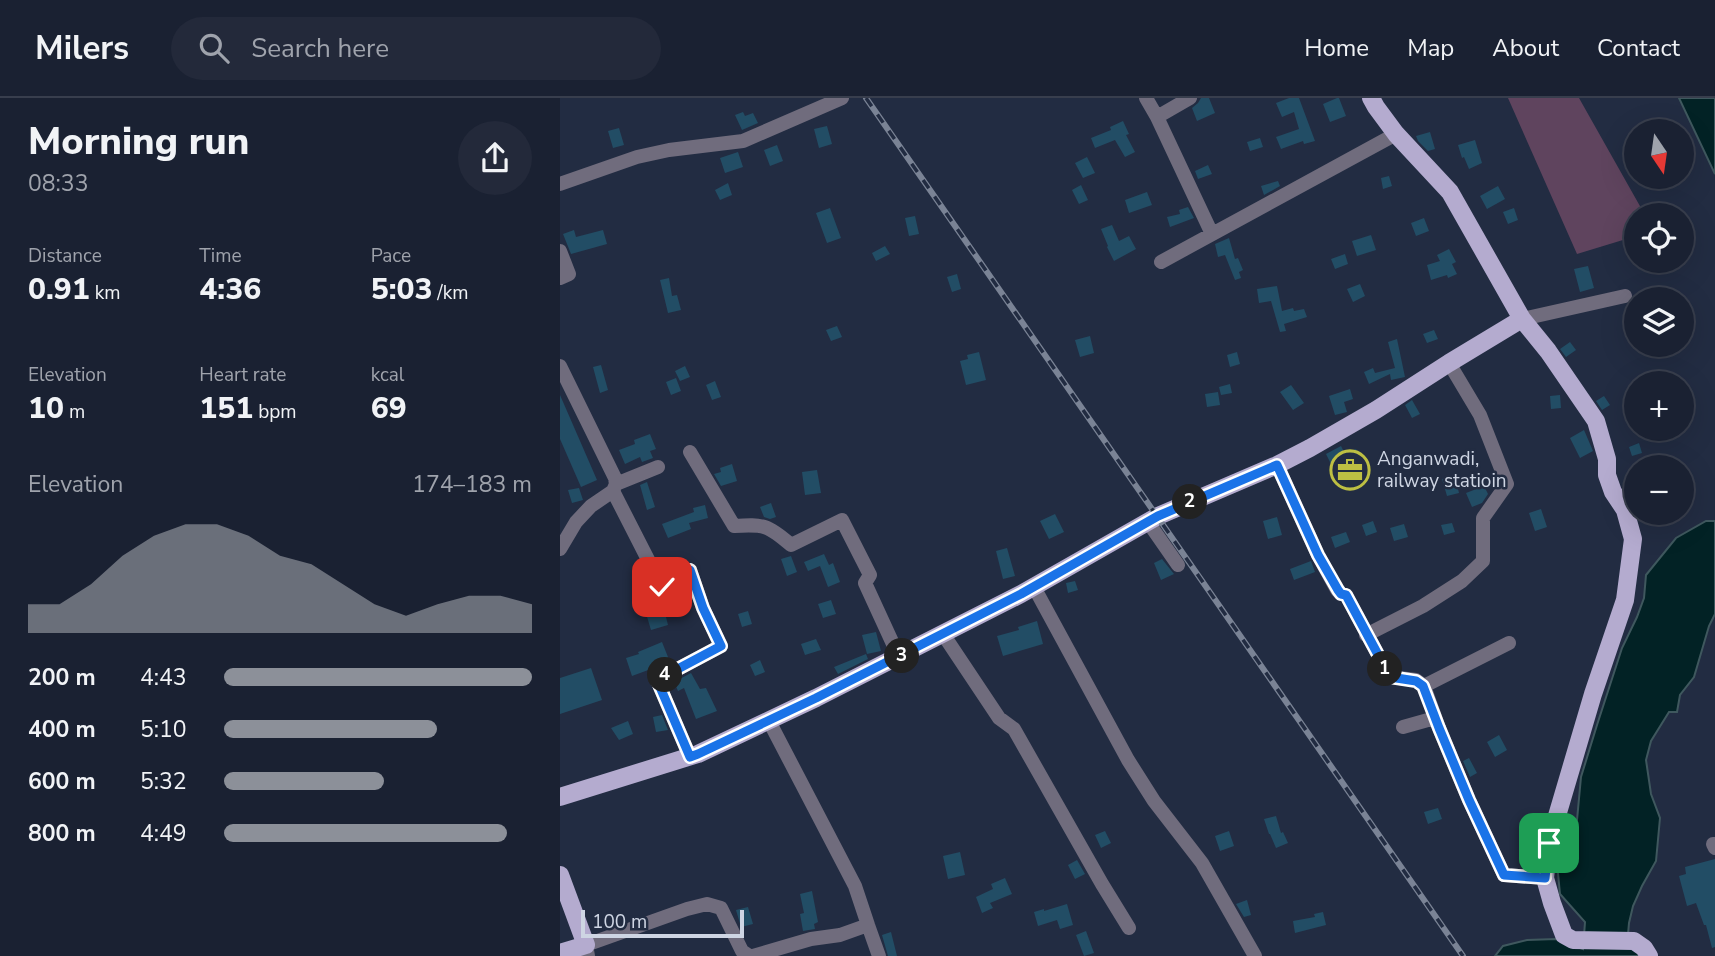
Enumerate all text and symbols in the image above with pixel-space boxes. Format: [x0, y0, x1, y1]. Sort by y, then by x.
search box [171, 17, 661, 80]
text: Milers [35, 26, 129, 71]
icon: search [195, 29, 233, 67]
text: Search here [251, 31, 389, 66]
text: Home [1304, 32, 1369, 64]
text: Map [1407, 32, 1454, 64]
text: About [1492, 32, 1559, 64]
text: Contact [1597, 32, 1680, 64]
text: Morning run [28, 116, 249, 167]
north arrow [1624, 119, 1694, 189]
map controls [1624, 119, 1694, 525]
button: share [458, 121, 532, 195]
text: 08:33 [28, 168, 88, 199]
button: locate [1624, 203, 1694, 273]
text: Distance [28, 243, 102, 269]
text: Time [199, 243, 242, 269]
text: Pace [371, 243, 411, 269]
text: 0.91 [28, 269, 90, 310]
text: 4:36 [199, 269, 261, 310]
text: 5:03 [371, 269, 432, 310]
text: km [90, 280, 120, 306]
text: /km [432, 280, 468, 306]
button: layers [1624, 287, 1694, 357]
text: Elevation [28, 362, 107, 388]
text: Heart rate [199, 362, 286, 388]
text: kcal [371, 362, 404, 388]
button: + [1624, 371, 1694, 441]
text: 10 [28, 388, 64, 429]
text: 151 [199, 388, 253, 429]
text: 69 [371, 388, 407, 429]
text: m [64, 399, 85, 425]
text: bpm [253, 399, 297, 425]
place label: Anganwadi, railway statioin [1377, 446, 1507, 494]
office icon: Anganwadi, railway statioin [1329, 449, 1371, 491]
button: − [1624, 455, 1694, 525]
text: Elevation [28, 469, 123, 500]
text: 174–183 m [412, 469, 532, 500]
pin: 2 [1172, 484, 1208, 520]
text: 2 [1184, 488, 1195, 514]
pin [632, 557, 692, 617]
icon: check [643, 568, 681, 606]
pin: 3 [884, 638, 920, 674]
text: 3 [896, 642, 907, 668]
pin: 1 [1368, 652, 1402, 686]
text: 1 [1379, 655, 1390, 681]
pin: 4 [648, 658, 682, 692]
text: 4 [659, 661, 670, 687]
text: 200 m [28, 662, 96, 693]
text: 4:43 [140, 662, 187, 693]
text: 400 m [28, 714, 96, 745]
text: 5:10 [140, 714, 187, 745]
text: 600 m [28, 766, 96, 797]
text: 5:32 [140, 766, 187, 797]
pin [1519, 813, 1579, 873]
text: 800 m [28, 818, 96, 849]
text: 4:49 [140, 818, 187, 849]
icon: arrive [1530, 824, 1568, 862]
scale bar [581, 907, 744, 939]
text: 100 m [592, 909, 647, 935]

